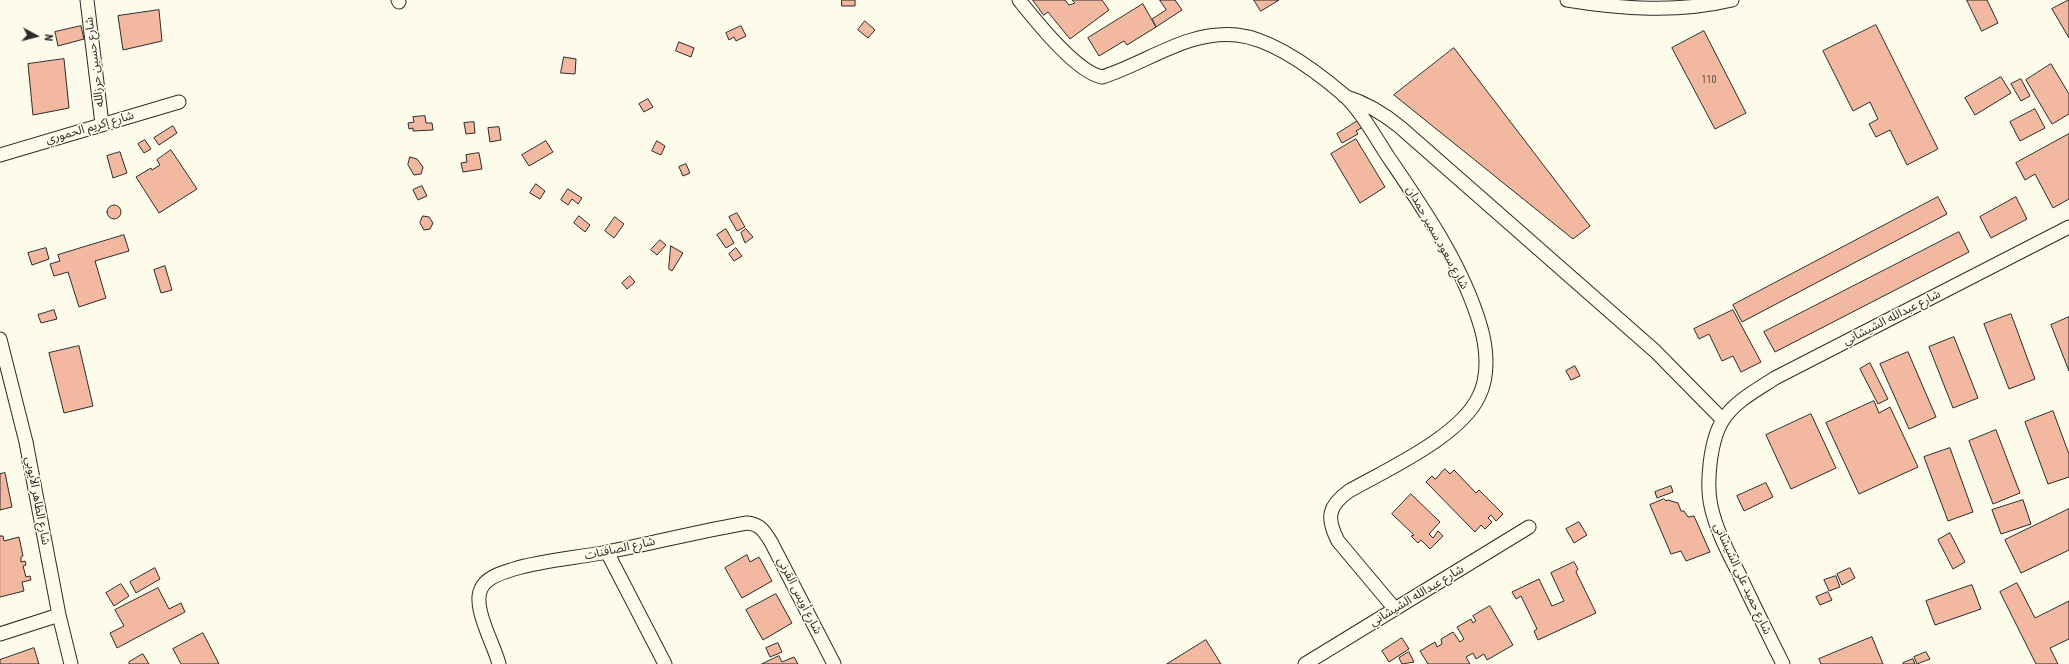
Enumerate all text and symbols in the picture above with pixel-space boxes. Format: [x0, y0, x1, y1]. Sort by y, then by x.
north arrow [16, 16, 56, 56]
street label: شارع حسين حرزالله [82, 16, 108, 108]
text: N [42, 33, 55, 42]
house number: 110 [1702, 74, 1716, 86]
street label: شارع إكريم الحموري [44, 109, 136, 147]
street label: شارع سعود سمير حمدان [1403, 184, 1471, 292]
street label: شارع عبدالله الشيشاني [1841, 287, 1943, 349]
street label: شارع الظاهر الأيوبي [21, 456, 53, 546]
street label: شارع حميد علي الشيشاني [1710, 521, 1774, 637]
street label: شارع الصافنات [583, 534, 657, 564]
street label: شارع أويس القرني [773, 555, 825, 637]
street label: شارع عبدالله الشيشاني [1367, 562, 1467, 630]

